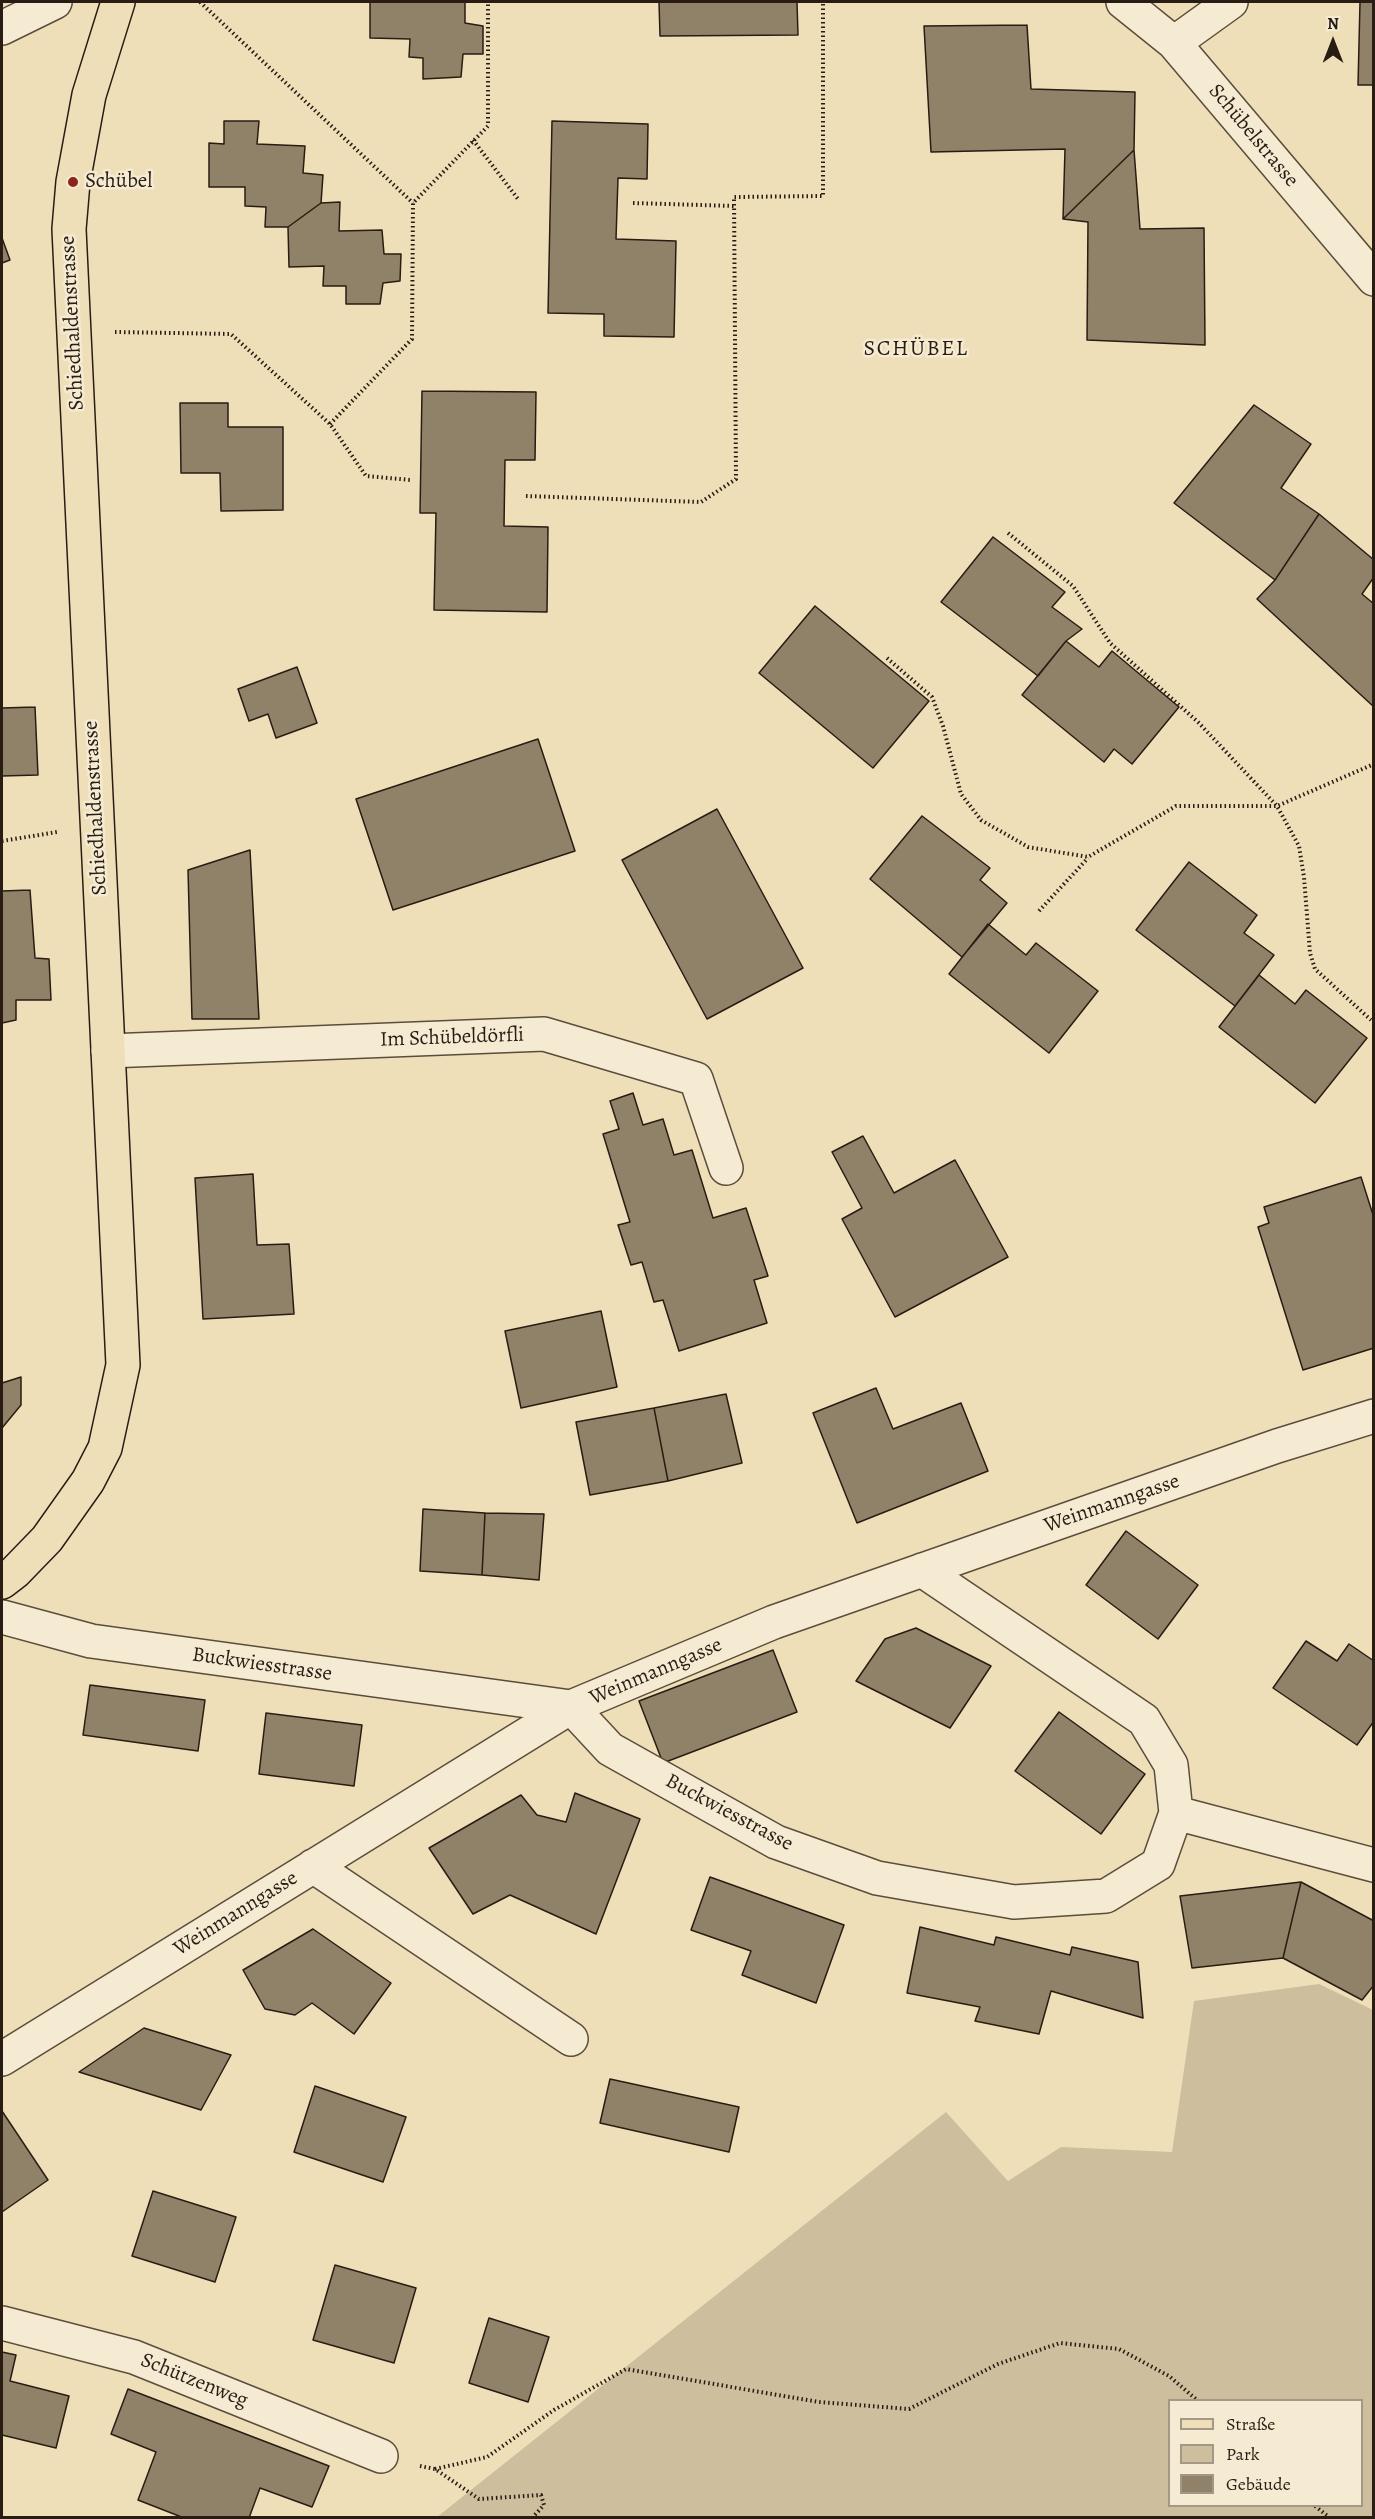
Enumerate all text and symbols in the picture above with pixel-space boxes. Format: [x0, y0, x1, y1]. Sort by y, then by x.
north arrow [1303, 12, 1363, 72]
text: N [1327, 13, 1339, 35]
street label: Schübelstrasse [1203, 79, 1303, 193]
place label: Schübel [85, 169, 152, 195]
marker: Schübel [66, 175, 80, 189]
street label: Schiedhaldenstrasse [56, 235, 90, 411]
district label: SCHÜBEL [864, 337, 968, 363]
street label: Schiedhaldenstrasse [79, 720, 113, 896]
street label: Im Schübeldörfli [380, 1023, 524, 1053]
street label: Weinmanngasse [1041, 1469, 1183, 1539]
street label: Weinmanngasse [586, 1633, 726, 1711]
street label: Buckwiesstrasse [190, 1643, 334, 1687]
street label: Buckwiesstrasse [661, 1769, 797, 1857]
street label: Weinmanngasse [169, 1866, 303, 1962]
street label: Schützenweg [137, 2348, 251, 2414]
legend [1168, 2399, 1363, 2507]
text: Straße [1226, 2412, 1275, 2436]
text: Park [1226, 2442, 1260, 2466]
text: Gebäude [1226, 2472, 1291, 2496]

